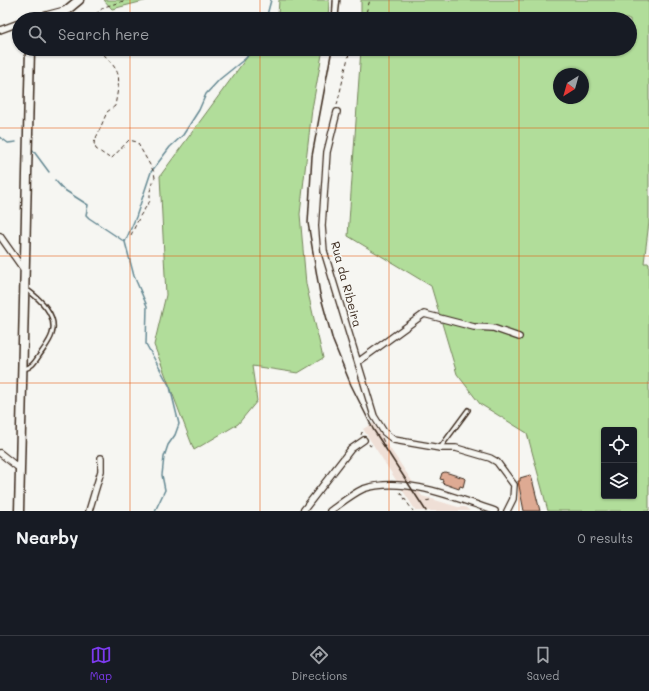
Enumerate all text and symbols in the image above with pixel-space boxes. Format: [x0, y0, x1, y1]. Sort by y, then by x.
search box [12, 12, 637, 56]
icon: search [26, 23, 48, 45]
text: Search here [58, 24, 149, 44]
north arrow [553, 68, 589, 104]
street label: Rua da Ribeira [328, 239, 366, 329]
map controls [601, 427, 637, 499]
button: locate [601, 427, 637, 463]
button: layers [601, 463, 637, 499]
text: Nearby [16, 526, 78, 548]
text: 0 results [578, 529, 633, 546]
tab: Map [90, 644, 112, 683]
tab: Directions [291, 644, 347, 683]
tab: Saved [527, 644, 559, 683]

